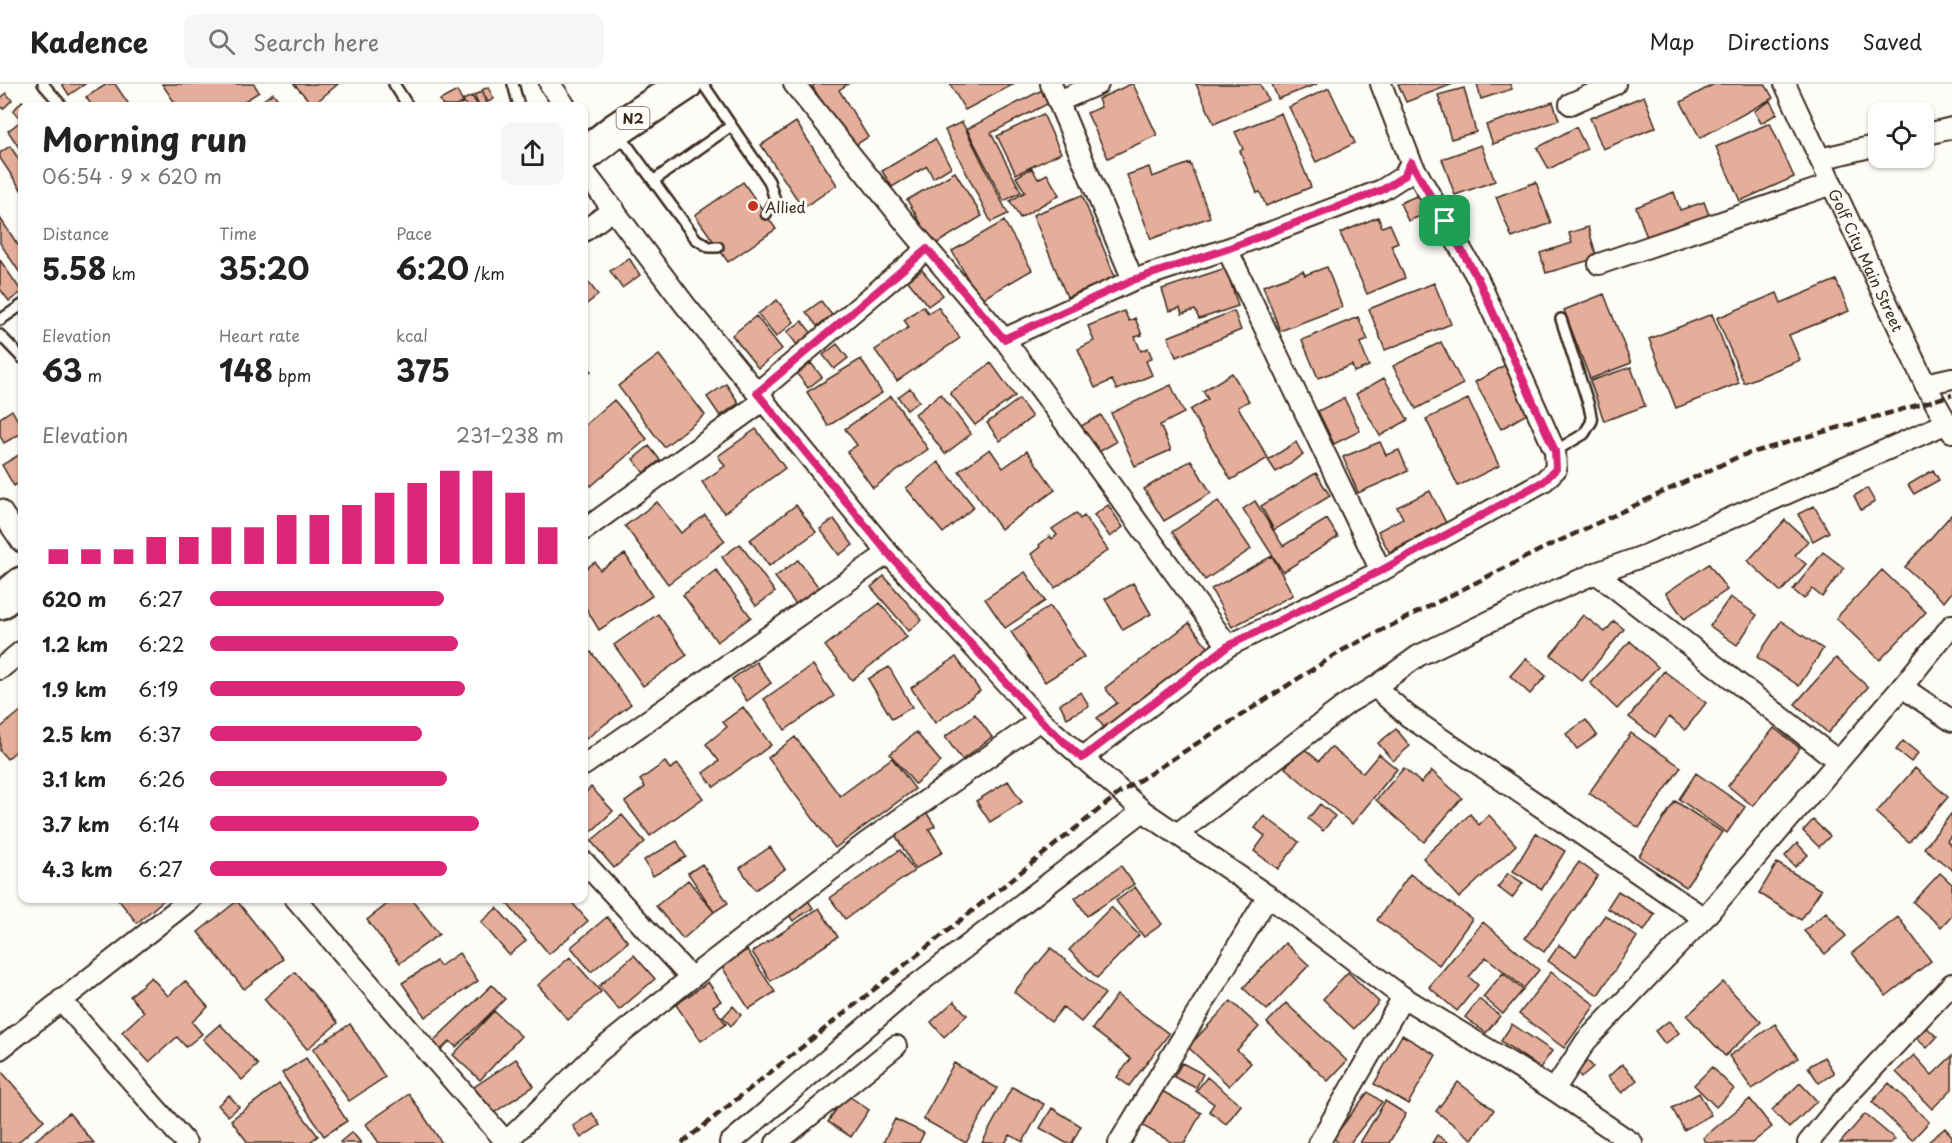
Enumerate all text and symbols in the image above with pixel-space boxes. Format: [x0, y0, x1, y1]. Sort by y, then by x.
search box [184, 14, 604, 68]
text: Kadence [30, 20, 148, 63]
icon: search [205, 25, 238, 58]
text: Search here [253, 25, 379, 58]
text: Map [1649, 25, 1694, 57]
text: Directions [1727, 25, 1829, 57]
text: Saved [1862, 25, 1922, 57]
map controls [1868, 102, 1934, 168]
button: locate [1868, 102, 1934, 168]
road number: N2 [616, 107, 650, 129]
text: Morning run [42, 113, 247, 163]
button: share [501, 122, 564, 185]
text: 06:54 · 9 × 620 m [42, 161, 222, 191]
street label: Golf City Main Street [1824, 185, 1910, 335]
place label: Allied [765, 195, 806, 218]
pin [1419, 195, 1470, 246]
marker: Allied [746, 199, 760, 213]
icon: arrive [1428, 204, 1461, 237]
text: Distance [42, 221, 109, 245]
text: Time [219, 221, 257, 245]
text: Pace [396, 221, 432, 245]
text: 5.58 [42, 245, 107, 290]
text: 35:20 [219, 245, 309, 290]
text: 6:20 [396, 245, 469, 290]
text: km [107, 261, 136, 285]
text: /km [469, 261, 505, 285]
text: Elevation [42, 323, 111, 347]
text: Heart rate [219, 323, 300, 347]
text: kcal [396, 323, 428, 347]
text: 63 [42, 347, 82, 392]
text: 148 [219, 347, 273, 392]
text: 375 [396, 347, 450, 392]
text: m [82, 363, 102, 387]
text: bpm [273, 363, 311, 387]
text: Elevation [42, 420, 128, 450]
text: 231–238 m [456, 420, 564, 450]
text: 620 m [42, 584, 106, 614]
text: 6:27 [138, 584, 183, 614]
text: 1.2 km [42, 629, 108, 659]
text: 6:22 [138, 629, 185, 659]
text: 1.9 km [42, 674, 107, 704]
text: 6:19 [138, 674, 178, 704]
text: 2.5 km [42, 719, 112, 749]
text: 6:37 [138, 719, 181, 749]
text: 3.1 km [42, 764, 106, 794]
text: 6:26 [138, 764, 185, 794]
text: 3.7 km [42, 809, 110, 839]
text: 6:14 [138, 809, 180, 839]
text: 4.3 km [42, 854, 113, 884]
text: 6:27 [138, 854, 183, 884]

